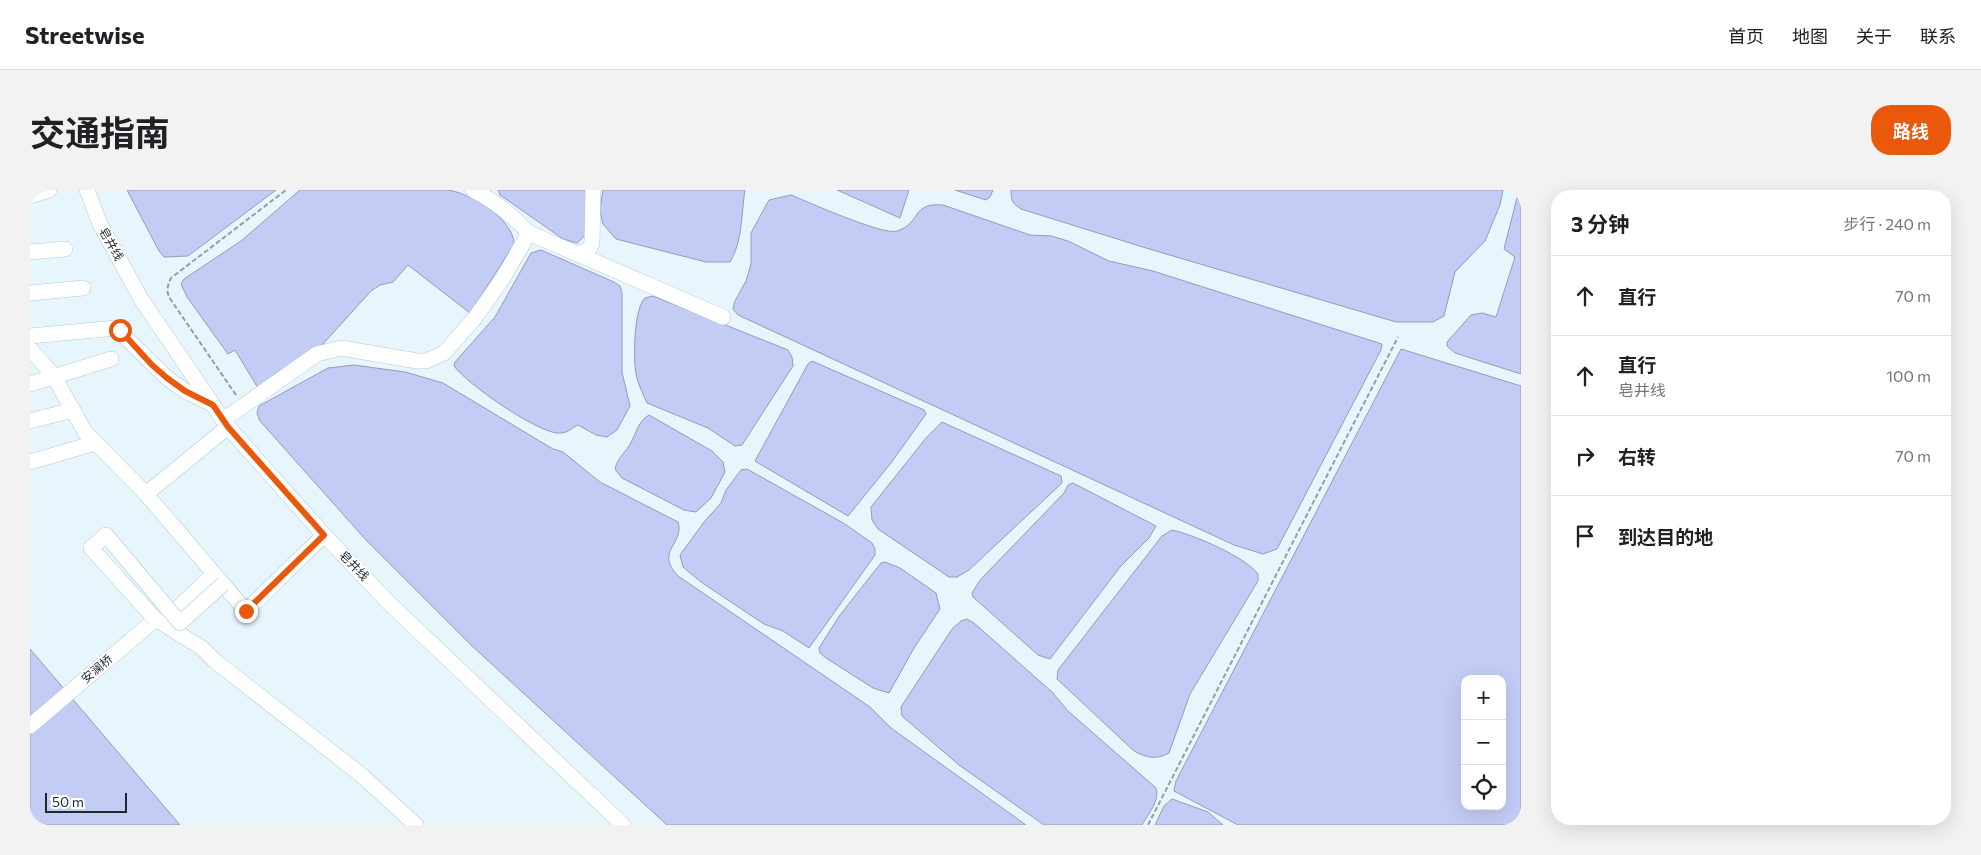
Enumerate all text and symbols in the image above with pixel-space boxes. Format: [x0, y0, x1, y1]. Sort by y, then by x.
text: Streetwise [25, 20, 145, 49]
text: 首页 [1728, 25, 1764, 47]
text: 地图 [1792, 25, 1828, 47]
text: 关于 [1856, 25, 1892, 47]
text: 联系 [1920, 25, 1956, 47]
button: 路线 [1871, 105, 1951, 155]
text: 交通指南 [30, 110, 170, 153]
text: 3 分钟 [1571, 211, 1629, 236]
text: 步行 · 240 m [1843, 214, 1931, 233]
street label: 皂井线 [97, 224, 127, 263]
icon: ahead [1571, 282, 1599, 310]
text: 直行 [1618, 285, 1656, 308]
text: 70 m [1895, 286, 1931, 305]
route start [109, 319, 132, 342]
text: 直行 [1618, 353, 1656, 376]
icon: ahead [1571, 362, 1599, 390]
text: 100 m [1886, 366, 1931, 385]
text: 皂井线 [1618, 380, 1666, 399]
icon: right [1571, 442, 1599, 470]
text: 右转 [1618, 445, 1656, 468]
text: 70 m [1895, 446, 1931, 465]
icon: arrive [1571, 522, 1599, 550]
text: 到达目的地 [1618, 525, 1713, 548]
street label: 皂井线 [337, 547, 372, 583]
route end [235, 600, 258, 623]
street label: 安澜桥 [78, 651, 115, 685]
map controls [1461, 675, 1506, 810]
button: + [1461, 675, 1506, 720]
button: − [1461, 720, 1506, 765]
button: locate [1461, 765, 1506, 810]
scale bar [45, 790, 128, 813]
text: 50 m [52, 793, 84, 810]

